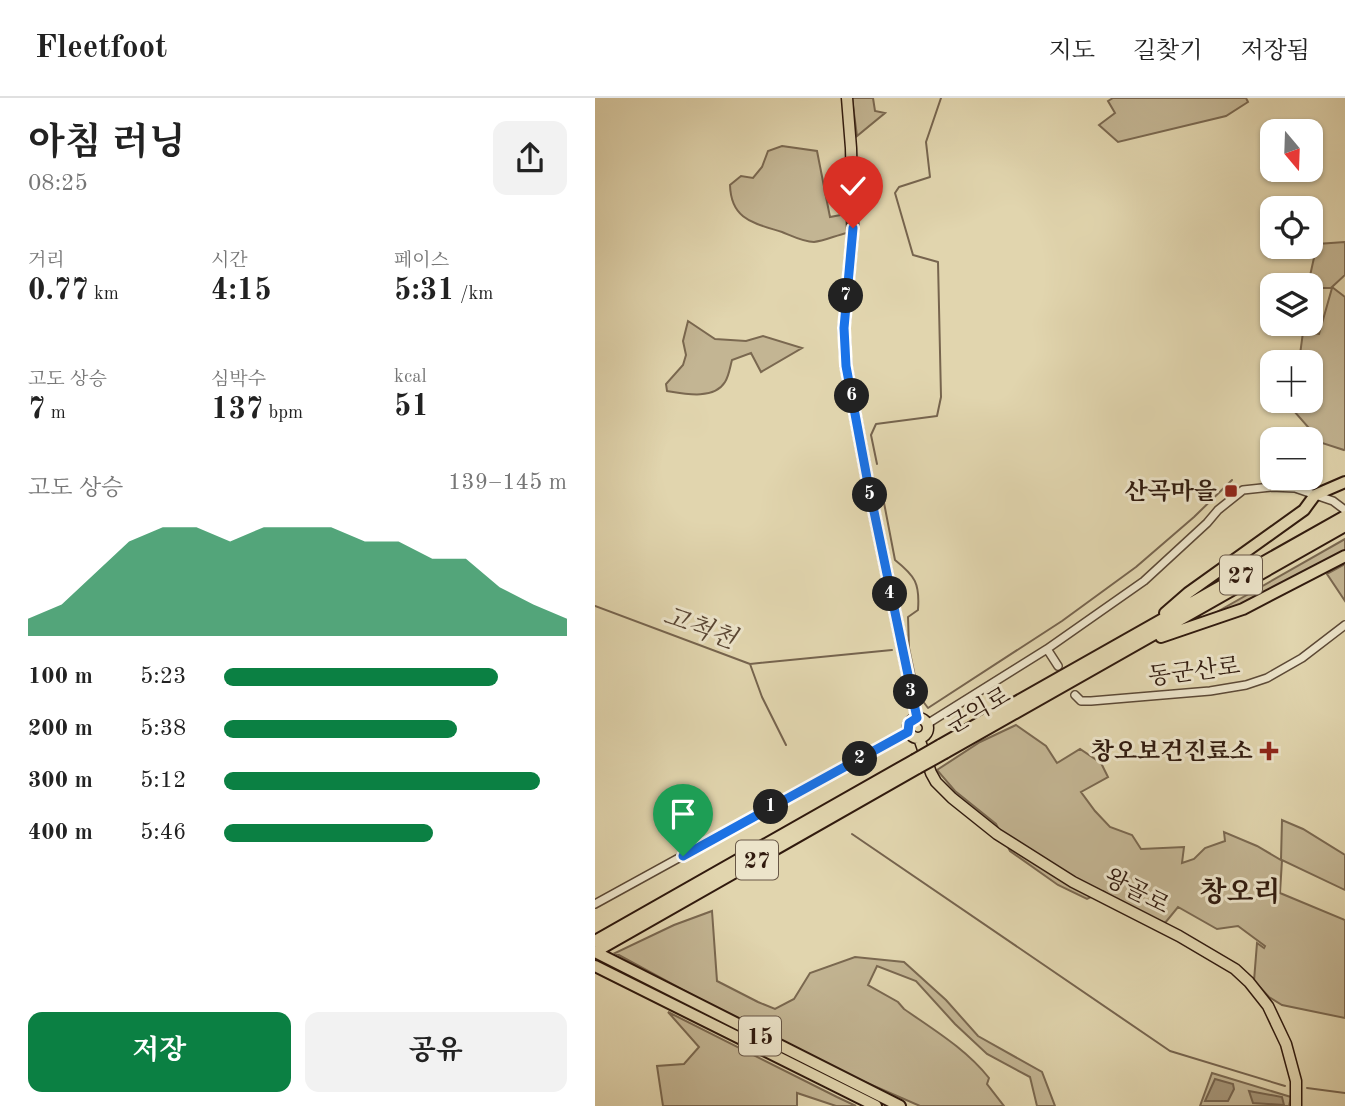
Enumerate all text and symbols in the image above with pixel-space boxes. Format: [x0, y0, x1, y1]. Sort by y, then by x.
text: Fleetfoot [35, 32, 167, 65]
text: 지도 [1049, 40, 1095, 64]
text: 길찾기 [1133, 40, 1202, 64]
text: 저장됨 [1240, 40, 1310, 64]
north arrow [1260, 119, 1323, 182]
map controls [1260, 119, 1323, 490]
button: share [493, 121, 567, 195]
text: 아침 러닝 [28, 125, 185, 163]
pin [823, 156, 883, 228]
icon: check [834, 167, 872, 205]
text: 08:25 [28, 172, 88, 195]
button: locate [1260, 196, 1323, 259]
text: 거리 [28, 252, 65, 271]
text: 시간 [211, 252, 248, 271]
text: 페이스 [394, 252, 449, 271]
button: layers [1260, 273, 1323, 336]
text: 0.77 [28, 276, 89, 306]
text: 4:15 [211, 276, 272, 306]
text: 5:31 [394, 276, 455, 306]
pin: 7 [828, 278, 863, 314]
text: km [89, 285, 119, 304]
text: /km [455, 285, 493, 304]
text: 7 [840, 286, 851, 305]
button: + [1260, 350, 1323, 413]
text: kcal [394, 368, 427, 387]
text: 고도 상승 [28, 371, 107, 390]
text: 심박수 [211, 371, 266, 390]
pin: 6 [835, 378, 869, 414]
text: 6 [846, 386, 857, 405]
text: 51 [394, 392, 429, 422]
text: 7 [28, 395, 45, 425]
text: 137 [211, 395, 263, 425]
text: m [45, 404, 66, 423]
text: bpm [263, 404, 303, 423]
button: − [1260, 427, 1323, 490]
text: 139–145 m [448, 471, 567, 494]
text: 고도 상승 [28, 477, 123, 500]
pin: 5 [853, 478, 887, 512]
place label: 산곡마을 [1124, 478, 1217, 505]
marker: 산곡마을 [1223, 483, 1239, 499]
text: 5 [864, 485, 875, 504]
road number: 27 [1220, 555, 1262, 594]
pin: 4 [873, 576, 907, 612]
text: 4 [884, 584, 895, 603]
water label: 고척천 [659, 601, 742, 655]
street label: 동군산로 [1147, 653, 1242, 691]
text: 100 m [28, 665, 93, 688]
text: 5:23 [140, 665, 186, 688]
pin: 3 [893, 674, 929, 710]
text: 3 [905, 682, 916, 701]
street label: 군익로 [942, 682, 1015, 740]
text: 200 m [28, 717, 93, 740]
text: 5:38 [140, 717, 186, 740]
place label: 창오보건진료소 [1091, 738, 1253, 765]
marker: 창오보건진료소 [1259, 741, 1279, 761]
pin: 2 [842, 742, 877, 776]
text: 2 [854, 749, 865, 768]
text: 300 m [28, 769, 93, 792]
text: 5:12 [140, 769, 186, 792]
pin [653, 784, 713, 856]
pin: 1 [753, 790, 789, 824]
icon: arrive [664, 795, 702, 833]
text: 1 [765, 797, 776, 816]
text: 400 m [28, 821, 93, 844]
text: 5:46 [140, 821, 186, 844]
road number: 27 [736, 840, 778, 880]
street label: 왕골로 [1100, 865, 1173, 919]
district label: 창오리 [1199, 876, 1281, 908]
button: 저장 [28, 1012, 291, 1092]
button: 공유 [305, 1012, 567, 1092]
road number: 15 [739, 1016, 781, 1056]

